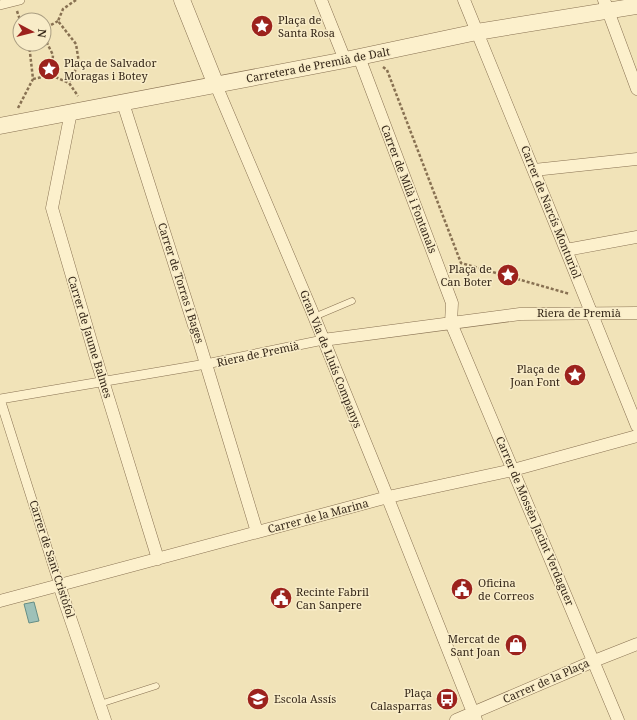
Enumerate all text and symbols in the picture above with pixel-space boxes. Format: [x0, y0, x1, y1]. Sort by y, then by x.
north arrow [12, 12, 52, 52]
place label: Plaça de Santa Rosa [278, 12, 335, 40]
place icon: Plaça de Santa Rosa [249, 13, 275, 39]
text: N [34, 28, 50, 39]
street label: Carretera de Premià de Dalt [245, 43, 391, 86]
place label: Plaça de Salvador Moragas i Botey [64, 55, 157, 83]
place icon: Plaça de Salvador Moragas i Botey [36, 56, 62, 82]
street label: Carrer de Milà i Fontanals [378, 122, 441, 255]
street label: Carrer de Narcís Monturiol [518, 143, 585, 281]
street label: Carrer de Torras i Bages [155, 221, 208, 345]
place label: Plaça de Can Boter [441, 261, 493, 289]
place icon: Plaça de Can Boter [495, 262, 521, 288]
street label: Carrer de Jaume Balmes [65, 274, 116, 400]
street label: Gran Via de Lluís Companys [297, 288, 366, 430]
street label: Riera de Premià [537, 305, 621, 320]
street label: Riera de Premià [215, 337, 301, 370]
place label: Plaça de Joan Font [509, 361, 560, 389]
place icon: Plaça de Joan Font [562, 362, 588, 388]
street label: Carrer de Mossèn Jacint Verdaguer [493, 434, 578, 609]
street label: Carrer de la Marina [266, 495, 370, 536]
street label: Carrer de Sant Cristòfol [26, 498, 79, 620]
place label: Oficina de Correos [478, 575, 534, 603]
public building icon: Oficina de Correos [449, 576, 475, 602]
place label: Recinte Fabril Can Sanpere [296, 584, 369, 612]
public building icon: Recinte Fabril Can Sanpere [268, 585, 294, 611]
place label: Mercat de Sant Joan [448, 631, 500, 659]
shop icon: Mercat de Sant Joan [503, 632, 529, 658]
street label: Carrer de la Plaça [500, 655, 591, 706]
place label: Plaça Calasparras [370, 685, 432, 713]
school or university icon: Escola Assís [245, 686, 271, 712]
bus stop icon: Plaça Calasparras [434, 686, 460, 712]
place label: Escola Assís [274, 691, 336, 706]

